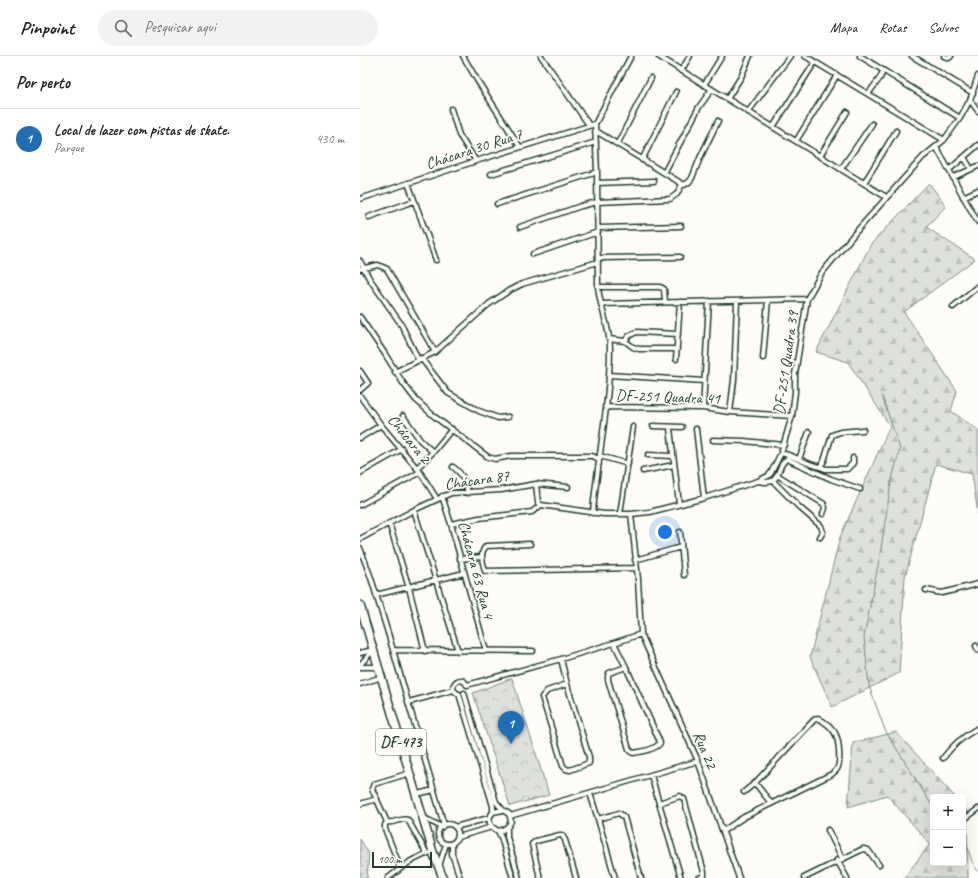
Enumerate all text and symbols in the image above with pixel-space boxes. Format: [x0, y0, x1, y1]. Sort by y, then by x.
search box [98, 10, 378, 46]
text: Pinpoint [20, 16, 74, 40]
icon: search [112, 17, 134, 39]
text: Pesquisar aqui [144, 18, 216, 37]
text: Mapa [830, 19, 857, 36]
text: Rotas [879, 19, 907, 36]
text: Salvos [929, 19, 958, 36]
text: Por perto [16, 72, 70, 93]
text: Local de lazer com pistas de skate. [54, 121, 229, 140]
street label: Chácara 30 Rua 7 [423, 124, 526, 174]
text: 1 [26, 131, 32, 147]
text: 430 m [316, 131, 344, 147]
text: Parque [54, 140, 84, 156]
street label: DF-251 Quadra 39 [769, 308, 803, 416]
street label: DF-251 Quadra 41 [615, 385, 721, 409]
street label: Chácara 2 [383, 410, 436, 469]
street label: Chácara 87 [443, 465, 511, 494]
street label: Chácara 63 Rua 4 [453, 519, 499, 623]
your location [655, 522, 675, 542]
pin: 1 [498, 711, 524, 744]
street label: Rua 22 [688, 728, 722, 773]
road number: DF-473 [376, 729, 426, 755]
map controls [930, 794, 966, 866]
button: + [930, 794, 966, 830]
button: − [930, 830, 966, 866]
scale bar [372, 850, 432, 869]
text: 100 m [378, 852, 402, 866]

